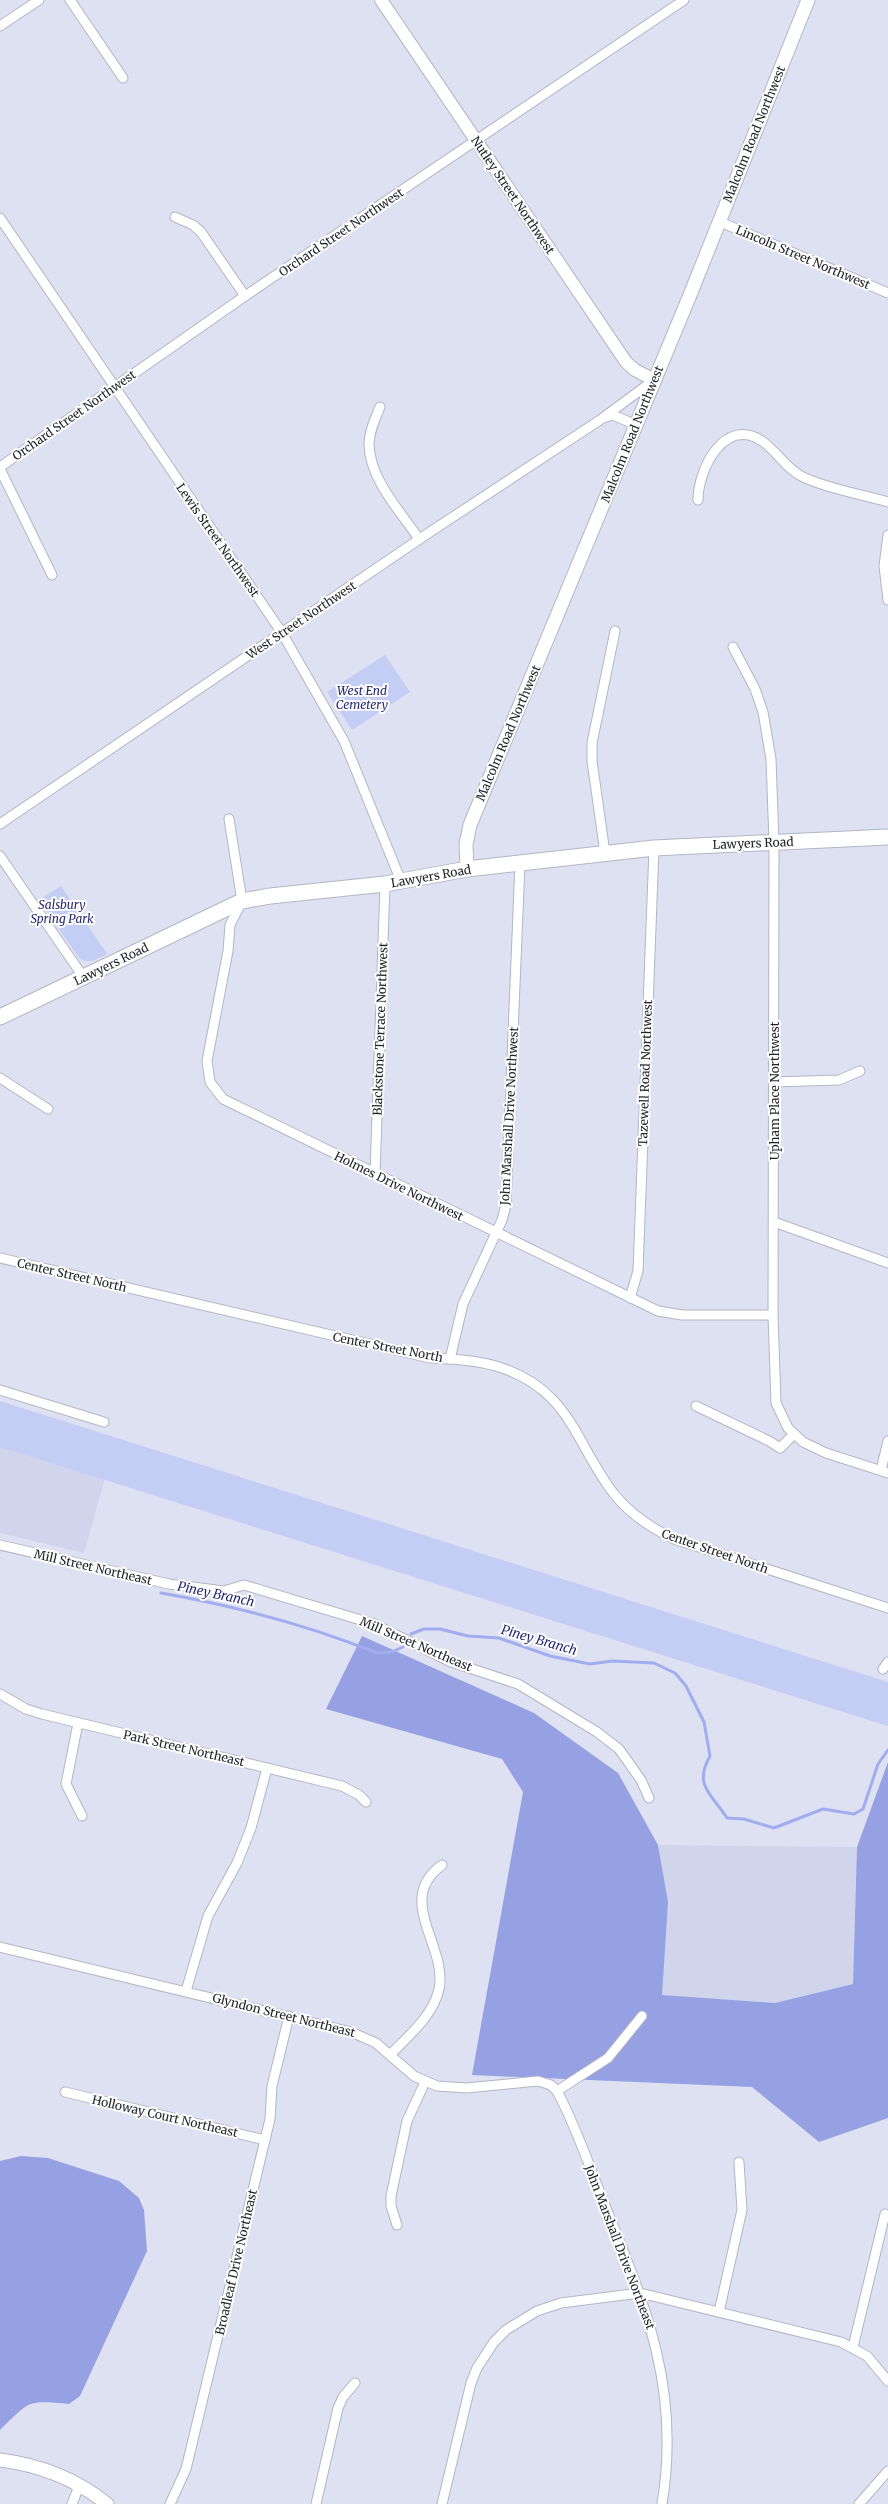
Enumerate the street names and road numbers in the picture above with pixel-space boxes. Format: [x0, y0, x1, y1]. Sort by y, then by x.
street label: Malcolm Road Northwest [720, 63, 788, 205]
street label: Nutley Street Northwest [468, 133, 558, 257]
street label: Orchard Street Northwest [276, 184, 406, 279]
street label: Lincoln Street Northwest [733, 222, 873, 292]
street label: Malcolm Road Northwest [598, 363, 666, 505]
street label: Orchard Street Northwest [9, 366, 139, 463]
street label: Lewis Street Northwest [173, 480, 263, 600]
street label: West Street Northwest [242, 577, 359, 663]
street label: Malcolm Road Northwest [473, 662, 544, 803]
street label: Lawyers Road [712, 834, 794, 852]
street label: Lawyers Road [390, 862, 472, 890]
street label: Lawyers Road [71, 939, 151, 989]
street label: Blackstone Terrace Northwest [369, 942, 391, 1116]
street label: Tazewell Road Northwest [635, 999, 655, 1147]
street label: Upham Place Northwest [767, 1021, 782, 1160]
street label: John Marshall Drive Northwest [497, 1026, 521, 1207]
street label: Holmes Drive Northwest [332, 1148, 466, 1224]
street label: Center Street North [16, 1255, 128, 1295]
street label: Center Street North [332, 1329, 444, 1365]
street label: Center Street North [660, 1526, 770, 1576]
street label: Mill Street Northeast [33, 1546, 154, 1588]
street label: Mill Street Northeast [358, 1614, 475, 1675]
street label: Park Street Northeast [122, 1727, 246, 1769]
street label: Glyndon Street Northeast [211, 1990, 357, 2040]
street label: Holloway Court Northeast [91, 2092, 240, 2140]
street label: John Marshall Drive Northeast [581, 2162, 658, 2332]
street label: Broadleaf Drive Northeast [212, 2187, 260, 2336]

